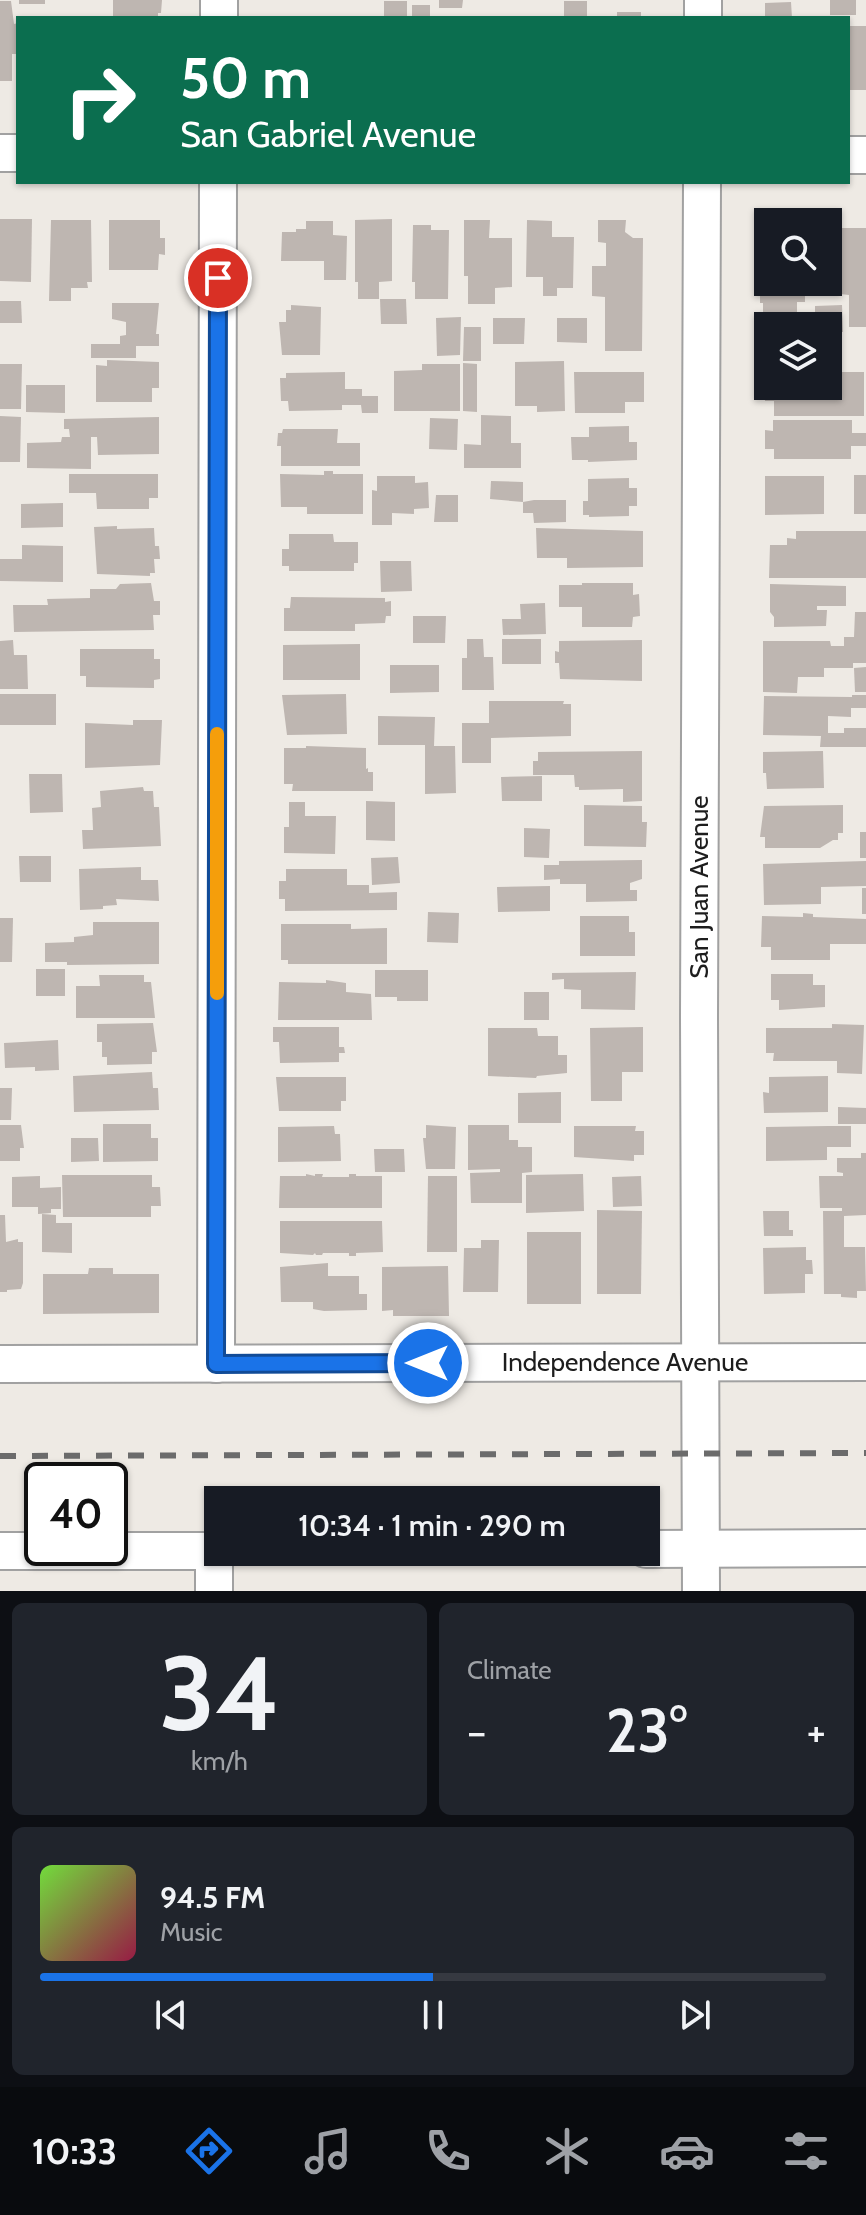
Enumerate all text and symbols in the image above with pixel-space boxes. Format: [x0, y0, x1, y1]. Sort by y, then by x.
text: 50 m [180, 44, 311, 112]
icon: right [48, 48, 152, 152]
text: San Gabriel Avenue [180, 112, 476, 156]
map controls [754, 208, 842, 400]
button: search [754, 208, 842, 296]
pin [184, 244, 252, 312]
icon: arrive [196, 256, 240, 300]
button: layers [754, 312, 842, 400]
street label: San Juan Avenue [683, 795, 715, 979]
position arrow [386, 1321, 470, 1405]
street label: Independence Avenue [502, 1346, 748, 1378]
speed limit sign: 40 [24, 1462, 128, 1566]
text: 10:34 · 1 min · 290 m [298, 1507, 566, 1544]
text: 34 [159, 1630, 280, 1756]
text: Climate [467, 1654, 552, 1686]
text: 23° [606, 1694, 687, 1767]
text: − [467, 1705, 486, 1758]
text: + [807, 1705, 826, 1758]
text: km/h [191, 1745, 248, 1777]
text: 94.5 FM [160, 1879, 265, 1916]
text: Music [160, 1916, 223, 1948]
icon: previous [149, 1993, 193, 2037]
icon: pause [411, 1993, 455, 2037]
icon: next [673, 1993, 717, 2037]
icon: directions [181, 2123, 237, 2179]
icon: music [300, 2123, 356, 2179]
icon: phone [420, 2123, 476, 2179]
icon: climate [539, 2123, 595, 2179]
icon: car [659, 2123, 715, 2179]
icon: filters [778, 2123, 834, 2179]
text: 10:33 [32, 2129, 117, 2173]

